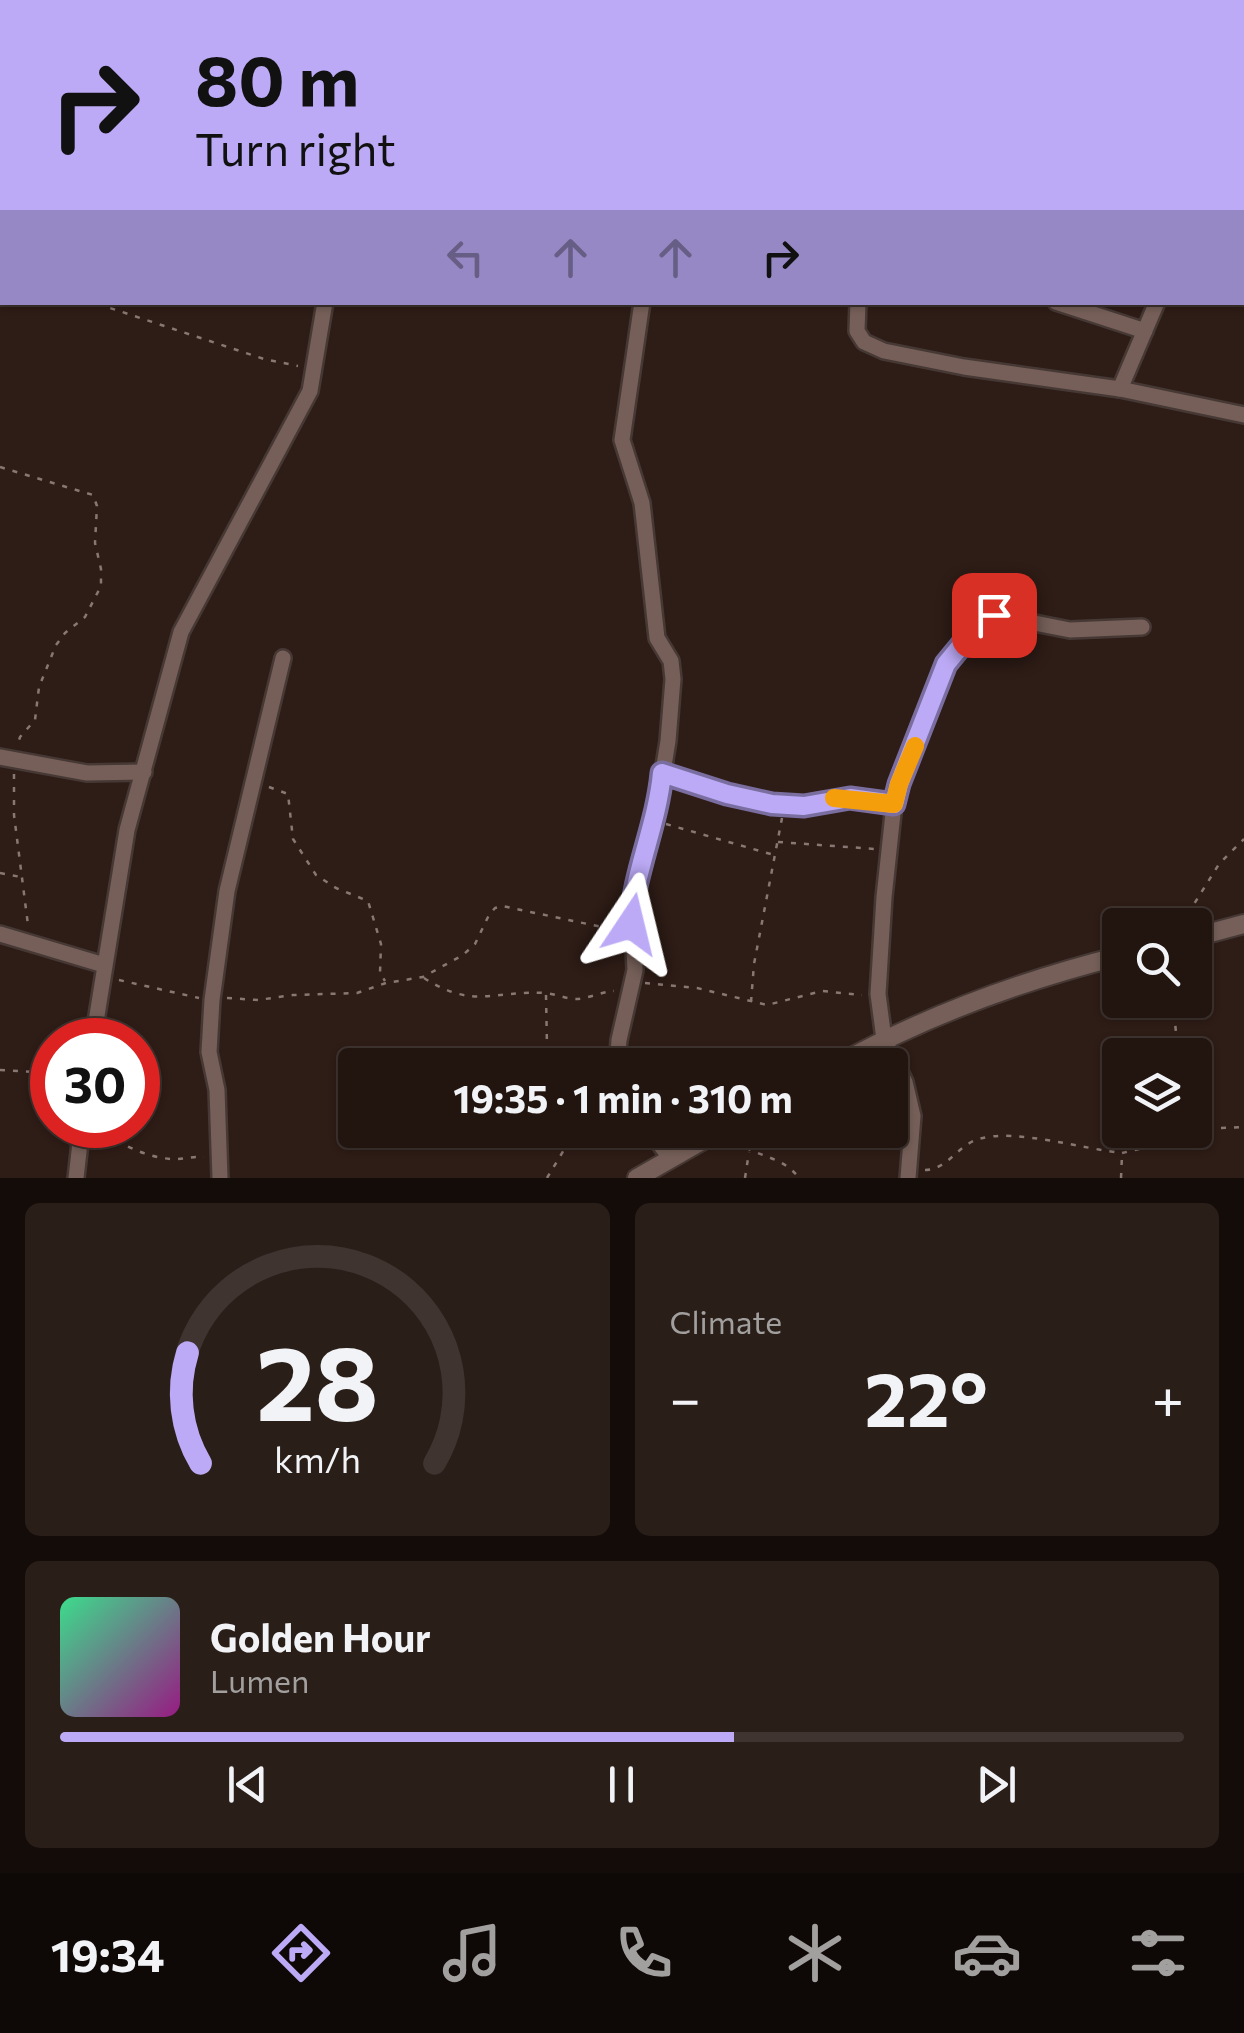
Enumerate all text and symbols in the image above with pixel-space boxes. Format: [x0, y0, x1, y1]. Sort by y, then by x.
text: 80 m [195, 35, 359, 120]
icon: right [30, 40, 160, 170]
text: Turn right [195, 120, 396, 175]
icon: left [438, 230, 493, 285]
icon: ahead [543, 230, 598, 285]
icon: ahead [648, 230, 703, 285]
icon: right [753, 230, 808, 285]
pin [952, 573, 1037, 658]
icon: arrive [967, 588, 1022, 643]
position arrow [579, 872, 683, 976]
map controls [1102, 908, 1212, 1148]
button: search [1102, 908, 1212, 1018]
speed limit sign: 30 [30, 1018, 160, 1148]
button: layers [1102, 1038, 1212, 1148]
text: 19:35 · 1 min · 310 m [453, 1074, 793, 1121]
text: Climate [670, 1301, 782, 1341]
text: 28 [256, 1315, 379, 1442]
text: 22° [864, 1351, 988, 1442]
text: − [670, 1363, 701, 1430]
text: + [1152, 1363, 1184, 1430]
text: km/h [274, 1437, 361, 1480]
text: Golden Hour [210, 1613, 431, 1660]
text: Lumen [210, 1660, 309, 1700]
icon: previous [220, 1757, 275, 1812]
icon: pause [594, 1757, 649, 1812]
icon: next [969, 1757, 1024, 1812]
icon: directions [266, 1918, 336, 1988]
icon: music [437, 1918, 507, 1988]
icon: phone [609, 1918, 679, 1988]
icon: climate [780, 1918, 850, 1988]
icon: car [952, 1918, 1022, 1988]
icon: filters [1123, 1918, 1193, 1988]
text: 19:34 [51, 1926, 165, 1981]

